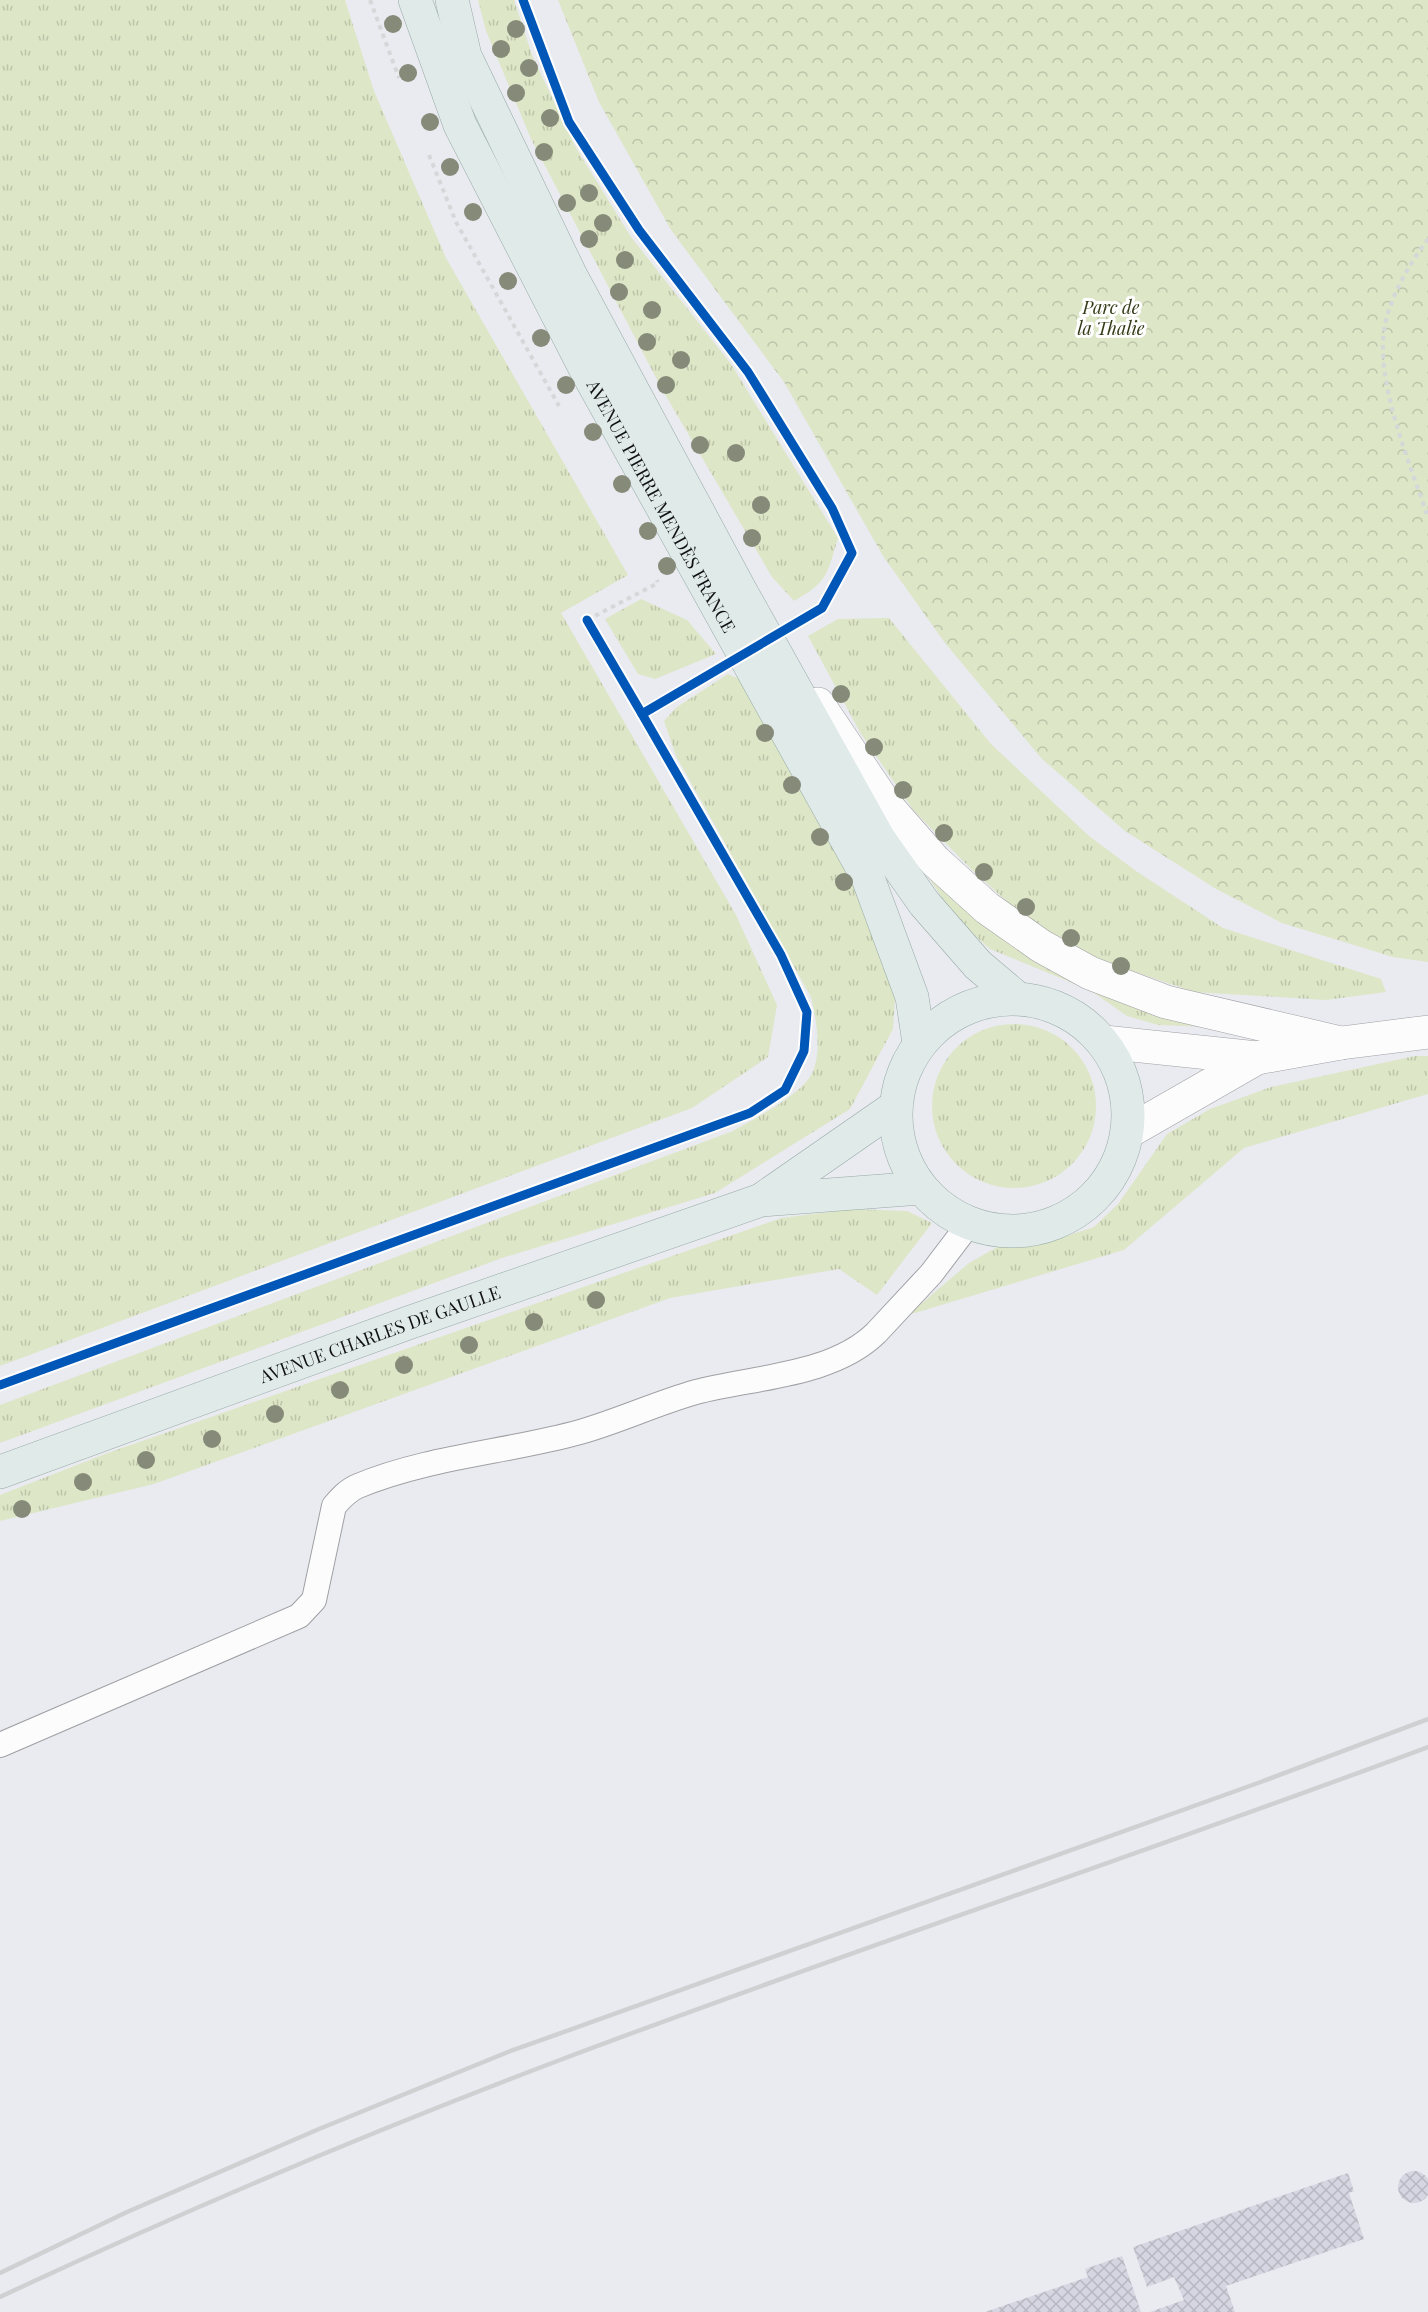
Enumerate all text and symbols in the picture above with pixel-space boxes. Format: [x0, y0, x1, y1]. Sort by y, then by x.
park label: Parc de la Thalie [1077, 295, 1145, 340]
street label: AVENUE PIERRE MENDÈS FRANCE [581, 374, 741, 637]
street label: AVENUE CHARLES DE GAULLE [255, 1280, 503, 1389]

